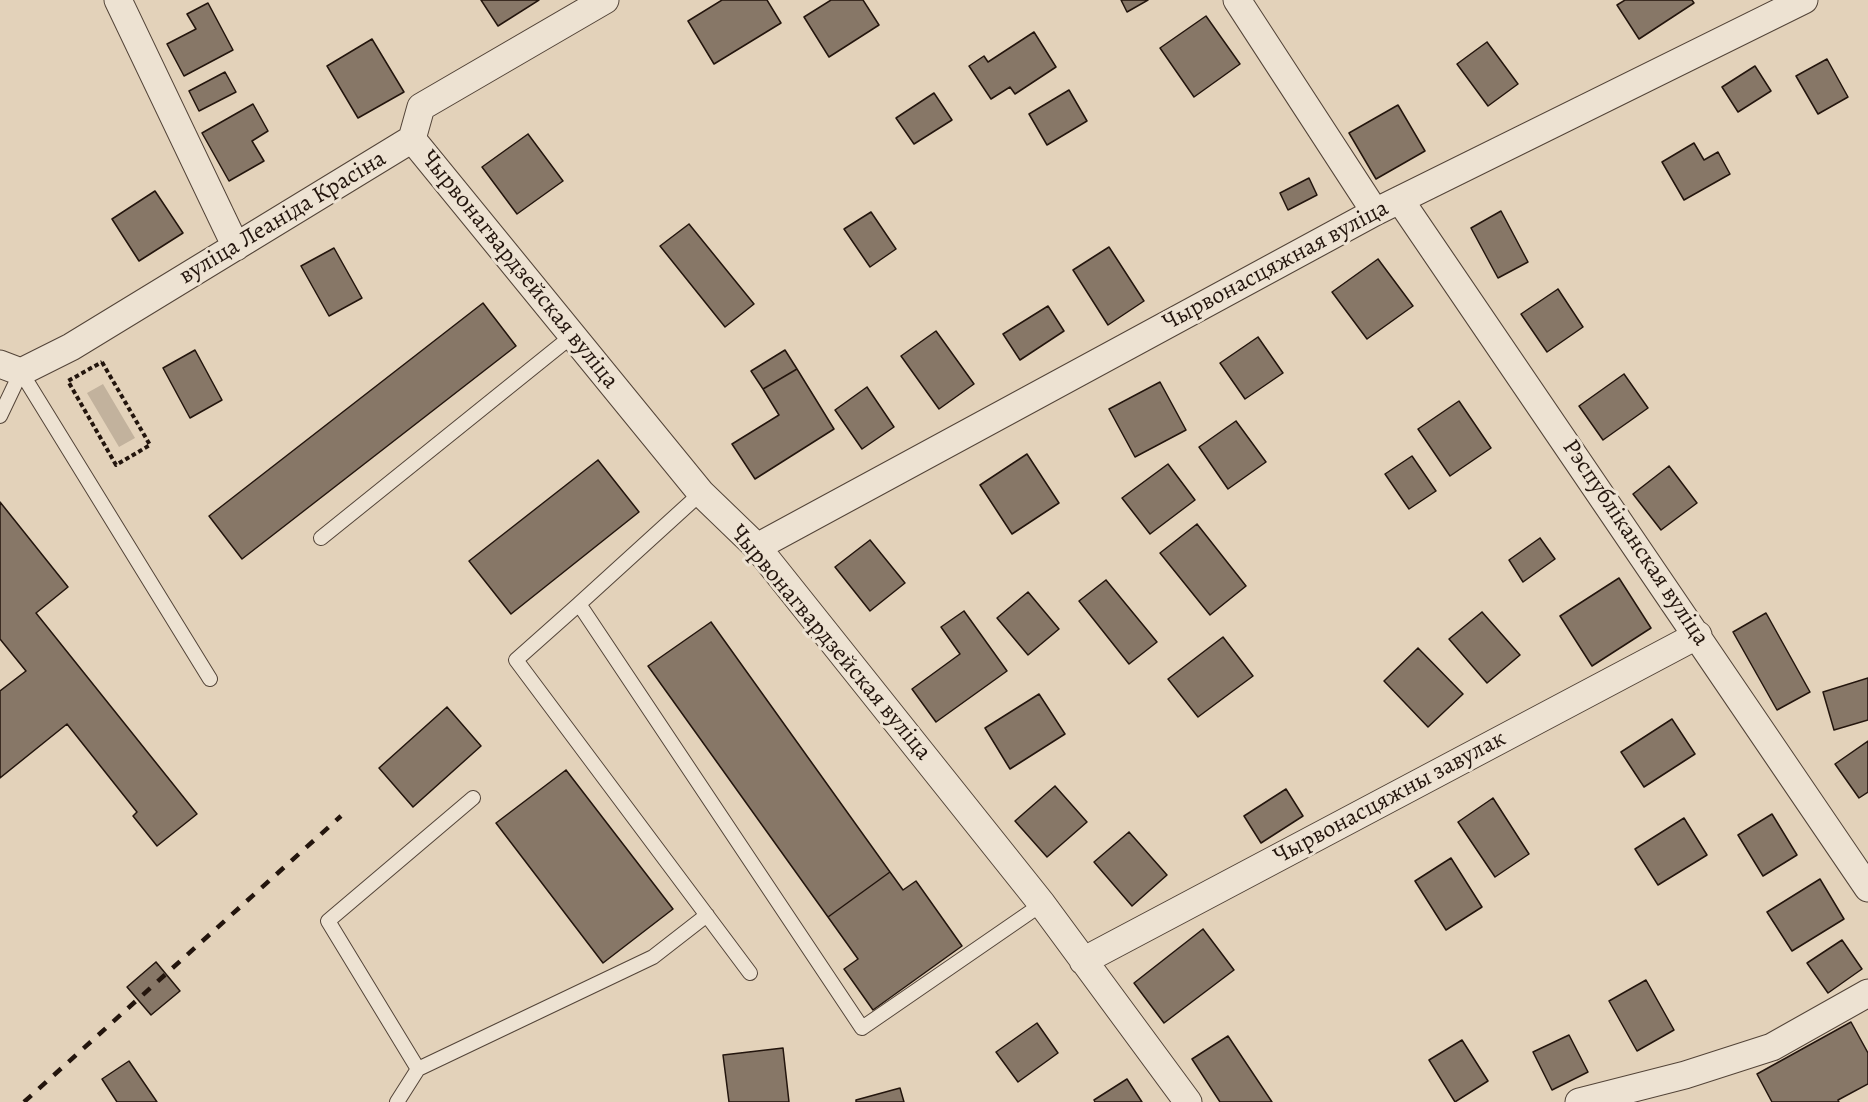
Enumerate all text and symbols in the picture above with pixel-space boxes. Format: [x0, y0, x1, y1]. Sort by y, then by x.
street label: вуліца Леаніда Красіна [174, 145, 392, 291]
street label: Чырвонагвардзейская вуліца [414, 145, 624, 395]
street label: Чырвонасцяжная вуліца [1158, 194, 1394, 338]
street label: Рэспубліканская вуліца [1555, 434, 1715, 652]
street label: Чырвонагвардзейская вуліца [723, 519, 937, 767]
street label: Чырвонасцяжны завулак [1269, 725, 1511, 871]

